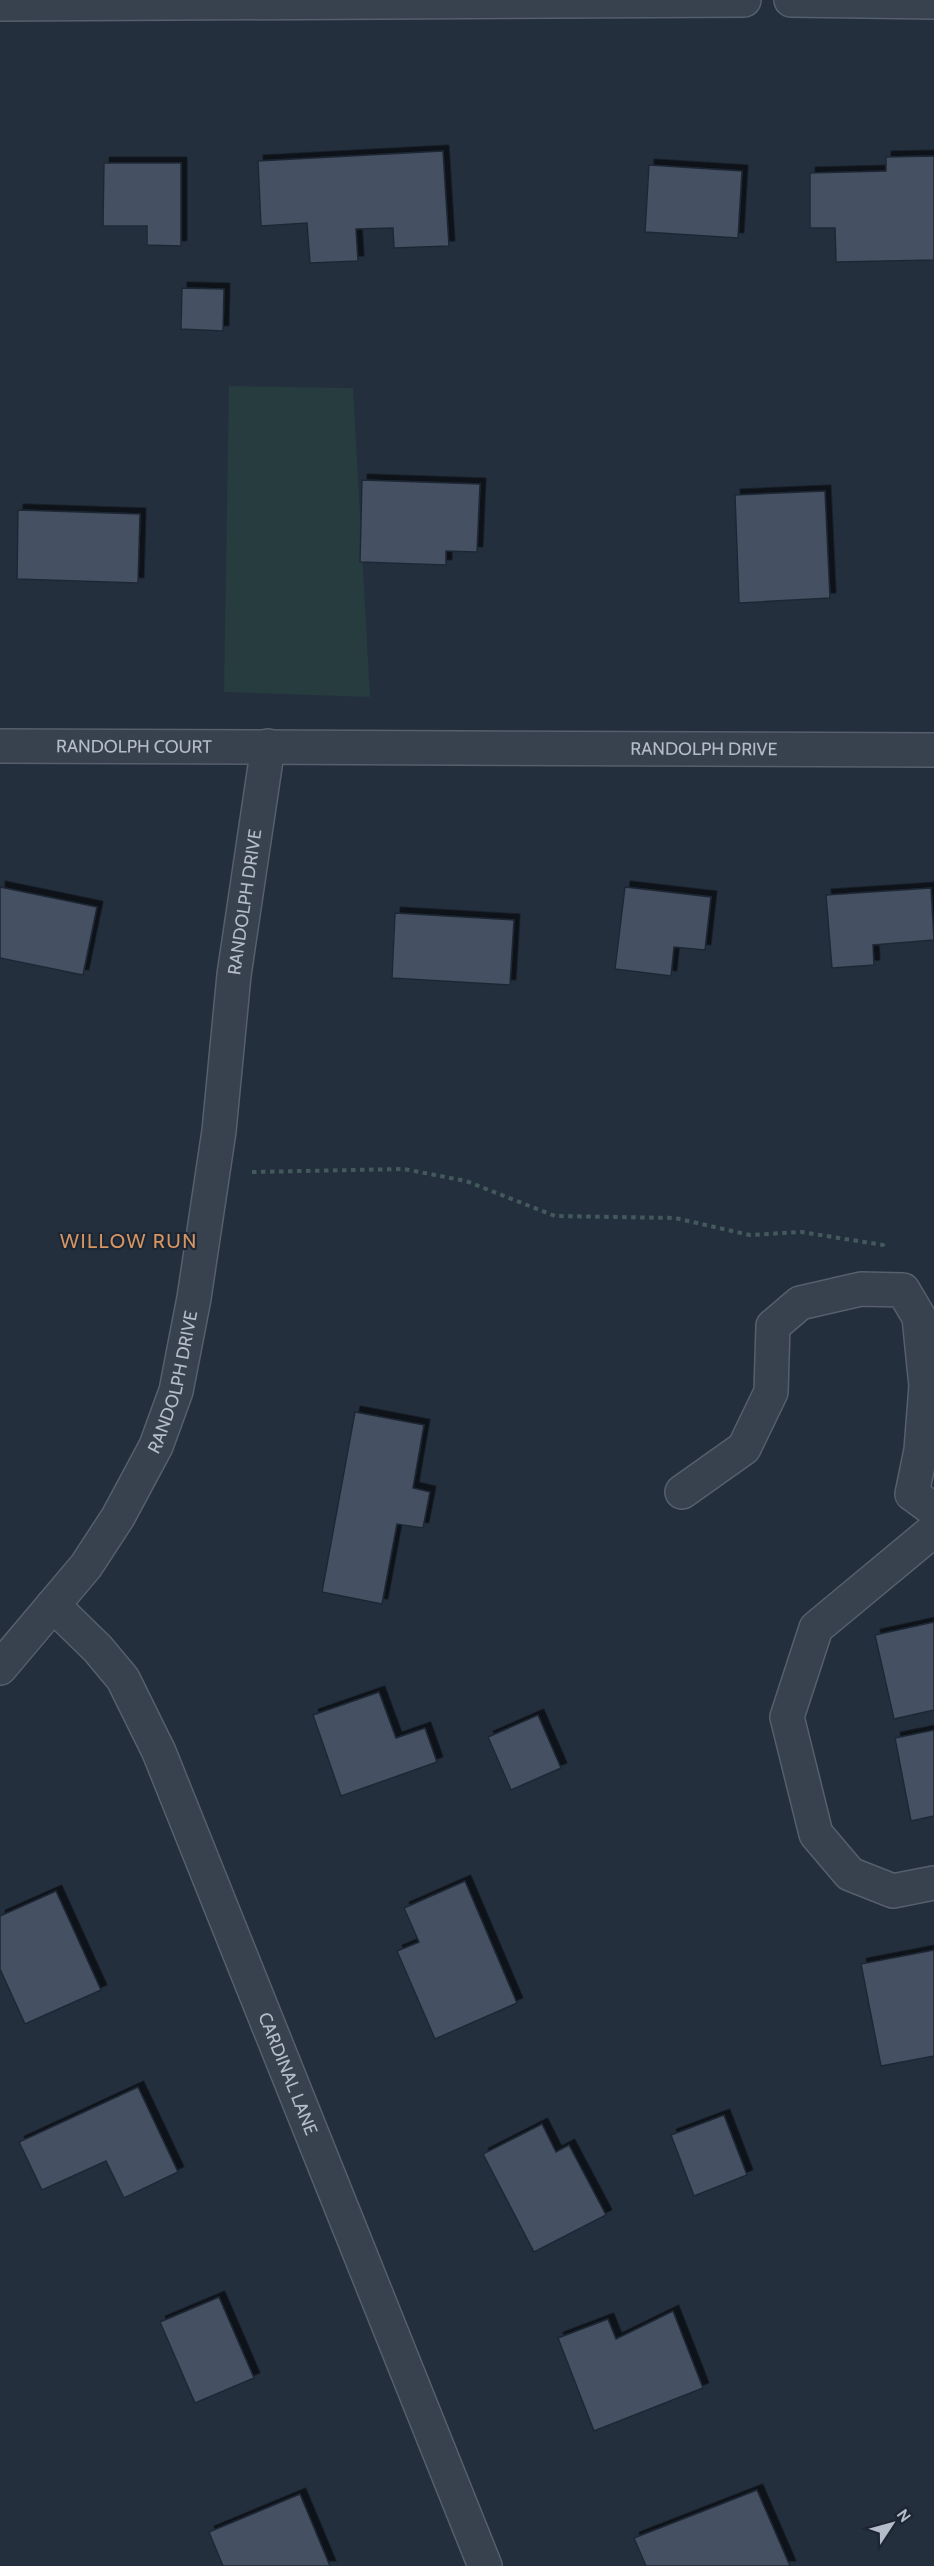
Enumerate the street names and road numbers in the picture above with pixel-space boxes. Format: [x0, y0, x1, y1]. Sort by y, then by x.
street label: RANDOLPH COURT [56, 735, 212, 758]
street label: RANDOLPH DRIVE [630, 738, 778, 760]
street label: RANDOLPH DRIVE [223, 828, 267, 977]
street label: RANDOLPH DRIVE [143, 1309, 202, 1457]
street label: CARDINAL LANE [253, 2009, 322, 2138]

